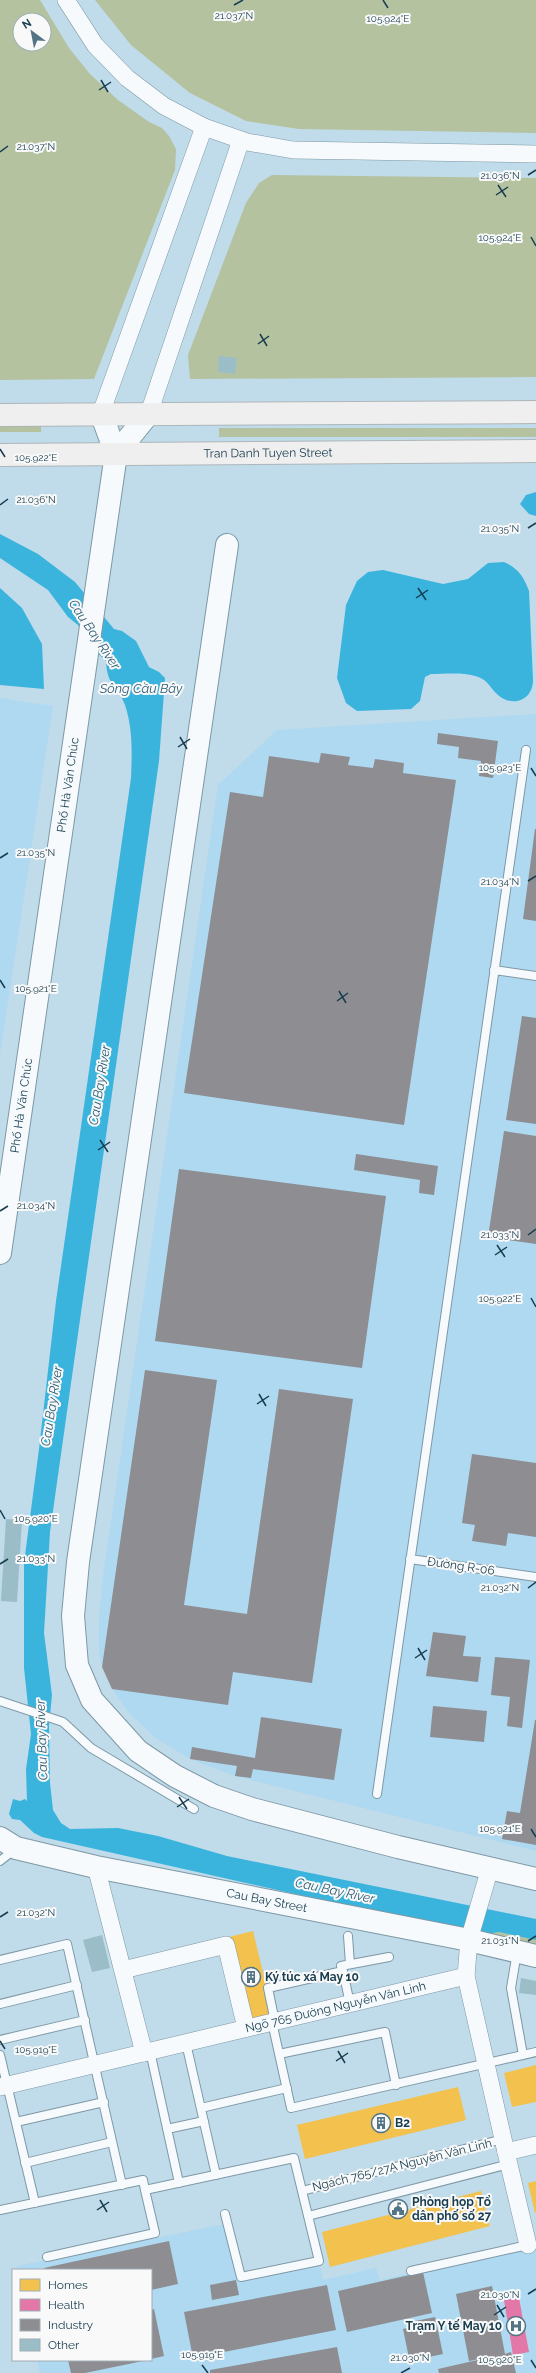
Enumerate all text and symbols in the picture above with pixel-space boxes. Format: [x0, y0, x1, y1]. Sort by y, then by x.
text: 21.037°N [215, 10, 253, 21]
north arrow [12, 12, 52, 52]
text: 105.924°E [367, 13, 409, 24]
text: N [20, 16, 34, 32]
text: 21.037°N [17, 141, 55, 152]
text: 21.036°N [480, 170, 520, 181]
text: 105.924°E [479, 232, 521, 243]
street label: Tran Danh Tuyen Street [203, 446, 333, 460]
text: 105.922°E [15, 452, 57, 463]
text: 21.036°N [16, 494, 56, 505]
text: 21.035°N [481, 523, 519, 534]
water label: Cau Bay River [66, 597, 124, 672]
water label: Sông Cầu Bây [99, 681, 183, 696]
street label: Phố Hà Văn Chúc [54, 736, 82, 833]
text: 105.923°E [479, 762, 521, 773]
text: 21.035°N [17, 847, 55, 858]
text: 21.034°N [481, 876, 519, 887]
text: 105.921°E [15, 983, 57, 994]
water label: Cau Bay River [86, 1043, 113, 1126]
street label: Phố Hà Văn Chúc [8, 1057, 35, 1154]
text: 21.034°N [17, 1200, 55, 1211]
text: 21.033°N [481, 1229, 519, 1240]
text: 105.922°E [479, 1293, 521, 1304]
water label: Cau Bay River [38, 1364, 65, 1447]
text: 105.920°E [14, 1513, 58, 1524]
text: 21.033°N [17, 1553, 55, 1564]
street label: Đường R-06 [426, 1554, 496, 1578]
text: 21.032°N [481, 1582, 519, 1593]
water label: Cau Bay River [33, 1699, 50, 1781]
text: 105.921°E [479, 1823, 521, 1834]
water label: Cau Bay River [294, 1875, 377, 1906]
street label: Cau Bay Street [225, 1886, 308, 1915]
text: 21.032°N [17, 1907, 55, 1918]
text: 21.031°N [481, 1935, 519, 1946]
building icon: Ký túc xá May 10 [240, 1966, 262, 1988]
place label: Ký túc xá May 10 [265, 1970, 359, 1984]
street label: Ngõ 765 Đường Nguyễn Văn Linh [244, 1979, 427, 2035]
text: 105.919°E [15, 2044, 57, 2055]
building icon: B2 [370, 2112, 392, 2134]
place label: B2 [395, 2116, 410, 2130]
street label: Ngách 765/27A Nguyễn Văn Linh [311, 2136, 493, 2194]
place label: Phòng họp Tổ dân phố số 27 [412, 2195, 492, 2223]
public building icon: Phòng họp Tổ dân phố số 27 [387, 2198, 409, 2220]
legend [12, 2269, 152, 2361]
text: Homes [48, 2278, 88, 2292]
text: 21.030°N [480, 2289, 520, 2300]
text: Health [48, 2298, 85, 2312]
hospital icon: Trạm Y tế May 10 [505, 2315, 527, 2337]
text: Industry [48, 2318, 94, 2332]
place label: Trạm Y tế May 10 [406, 2319, 502, 2333]
text: Other [48, 2338, 80, 2352]
text: 105.919°E [181, 2349, 223, 2360]
text: 21.030°N [390, 2352, 430, 2363]
text: 105.920°E [478, 2354, 522, 2365]

